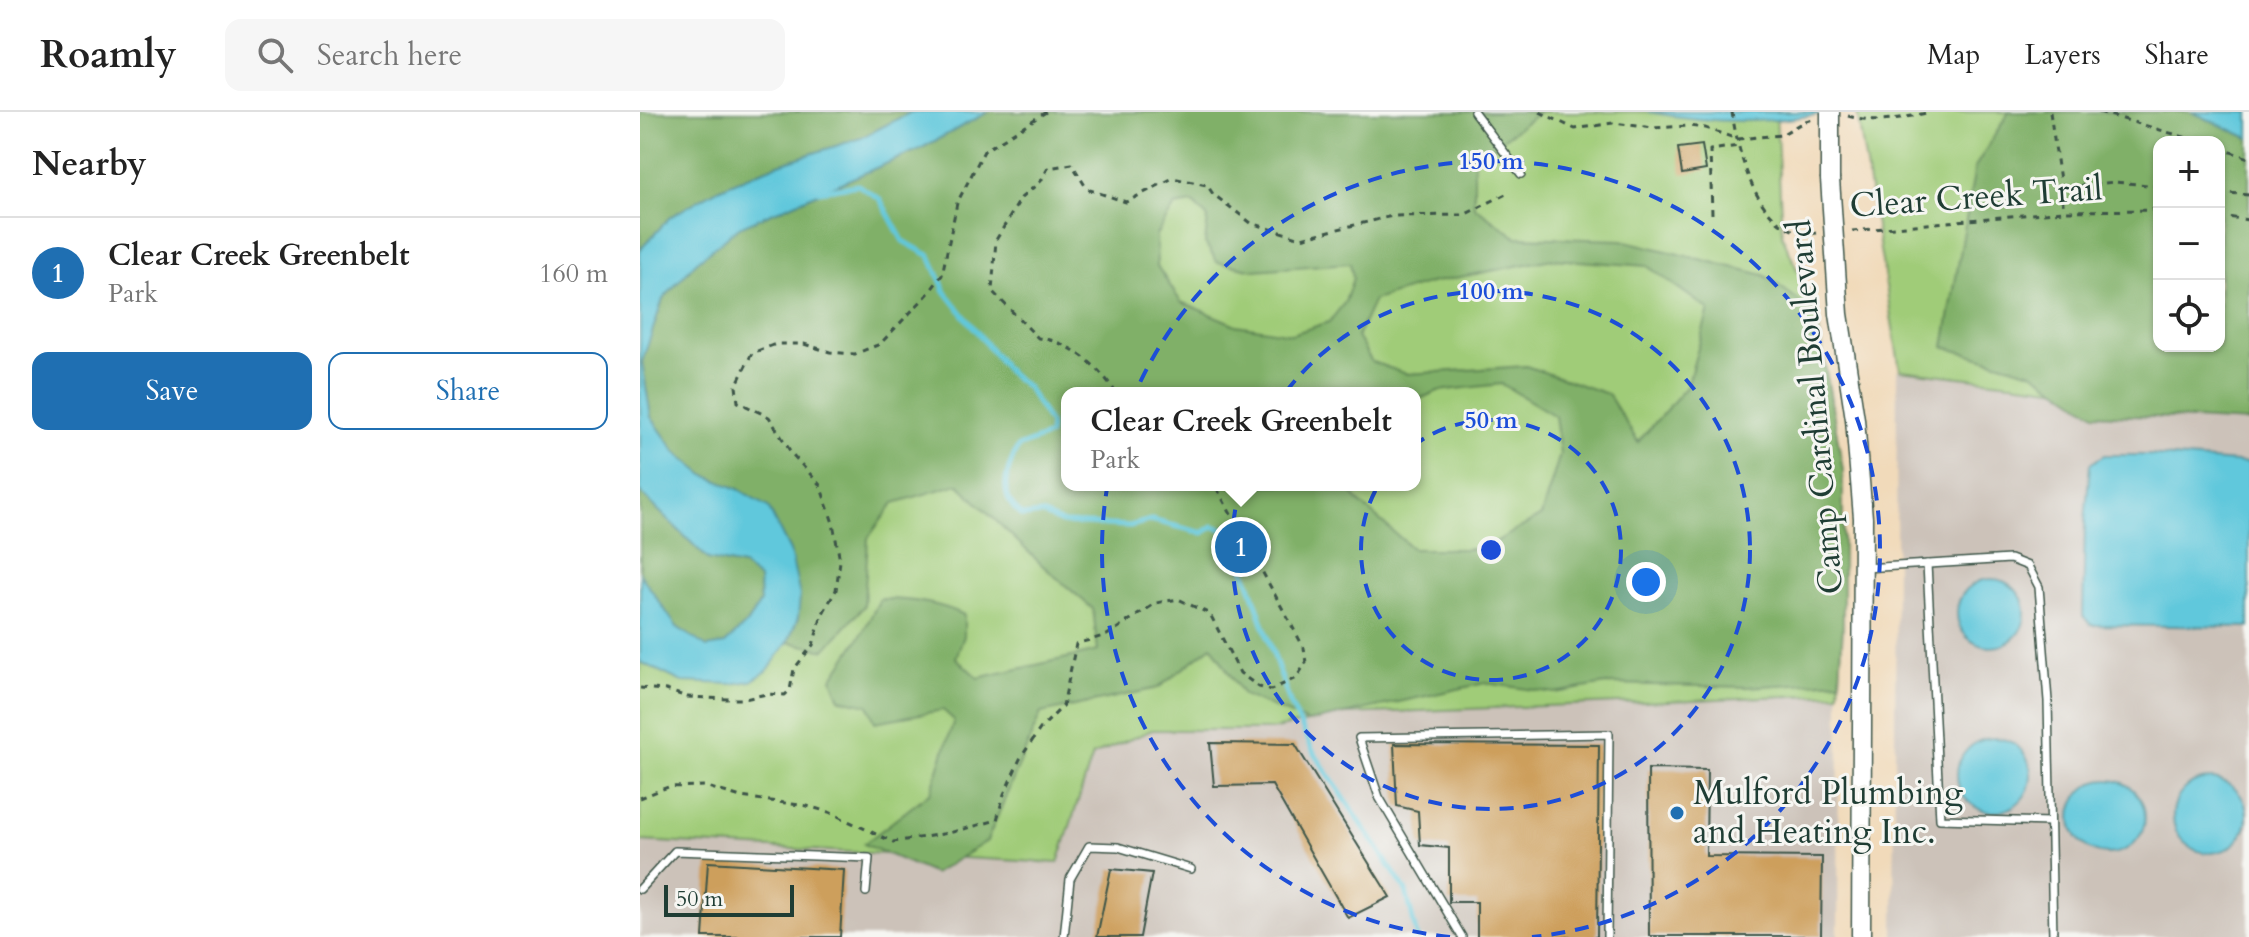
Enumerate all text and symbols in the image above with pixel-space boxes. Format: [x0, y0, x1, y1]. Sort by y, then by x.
search box [225, 19, 785, 91]
text: Roamly [40, 29, 177, 81]
icon: search [253, 33, 297, 77]
text: Search here [317, 35, 462, 76]
text: Map [1927, 36, 1980, 74]
text: Layers [2024, 36, 2101, 74]
text: Share [2145, 36, 2209, 74]
map controls [2153, 136, 2225, 352]
button: + [2153, 136, 2225, 208]
text: Nearby [32, 141, 147, 187]
text: 150 m [1458, 145, 1525, 178]
street label: Clear Creek Trail [1848, 165, 2104, 229]
button: − [2153, 208, 2225, 280]
street label: Camp Cardinal Boulevard [1776, 218, 1854, 596]
text: Clear Creek Greenbelt [108, 235, 410, 276]
text: 1 [51, 256, 65, 291]
text: 160 m [539, 256, 608, 291]
text: 100 m [1458, 275, 1525, 308]
text: Park [108, 276, 158, 311]
button: locate [2153, 280, 2225, 352]
button: Save [32, 352, 312, 430]
button: Share [328, 352, 608, 430]
popup [1061, 387, 1421, 491]
text: Clear Creek Greenbelt [1090, 401, 1392, 442]
text: 50 m [1464, 404, 1518, 437]
text: Park [1090, 442, 1140, 477]
pin: 1 [1215, 517, 1267, 577]
centre of rings [1477, 536, 1505, 564]
your location [1626, 562, 1666, 602]
place label: Mulford Plumbing and Heating Inc. [1693, 770, 1963, 855]
marker: Mulford Plumbing and Heating Inc. [1668, 804, 1686, 822]
scale bar [664, 881, 794, 917]
text: 50 m [676, 884, 723, 914]

